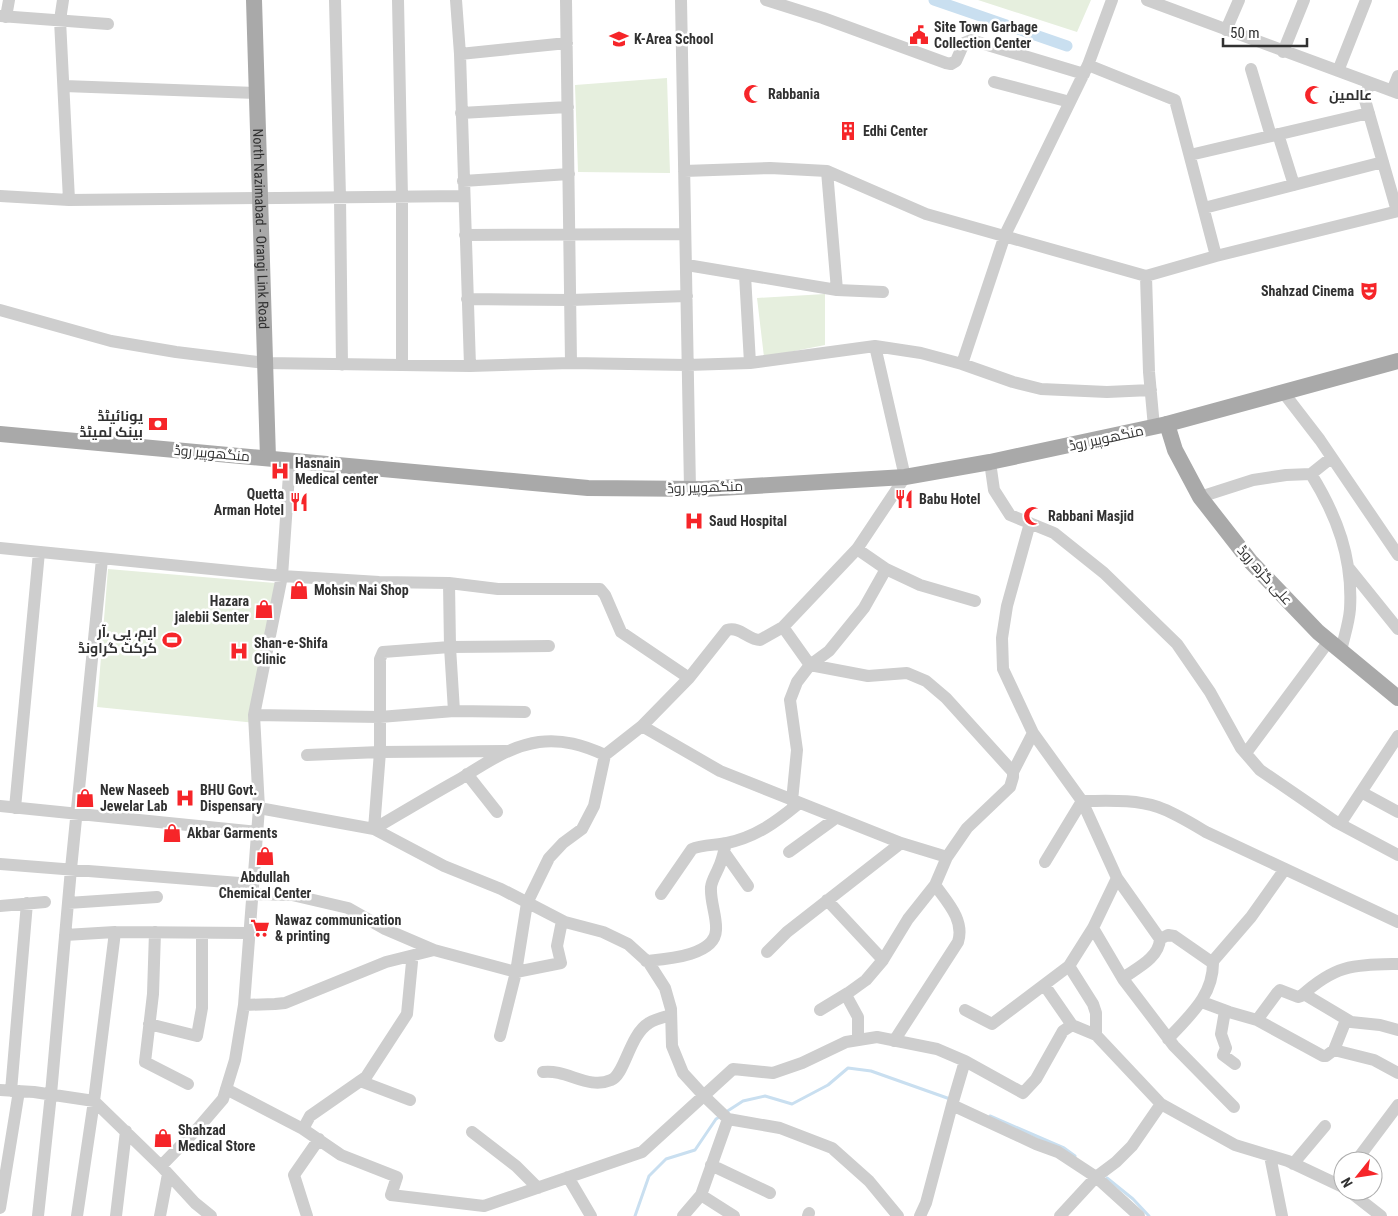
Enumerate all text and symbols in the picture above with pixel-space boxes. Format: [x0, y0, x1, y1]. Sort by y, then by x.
scale bar [1223, 15, 1307, 47]
place label: Site Town Garbage Collection Center [934, 19, 1038, 51]
public building icon: Site Town Garbage Collection Center [908, 24, 930, 46]
text: 50 m [1230, 24, 1260, 42]
school or university icon: K-Area School [608, 28, 630, 50]
place label: K-Area School [634, 31, 713, 47]
mosque icon: Rabbania [742, 83, 764, 105]
mosque icon: عالمین [1303, 84, 1325, 106]
place label: Rabbania [768, 86, 820, 102]
place label: عالمین [1329, 87, 1372, 104]
building icon: Edhi Center [837, 120, 859, 142]
place label: Edhi Center [863, 123, 928, 139]
street label: North Nazimabad - Orangi Link Road [250, 128, 272, 329]
theatre icon: Shahzad Cinema [1358, 280, 1380, 302]
place label: Shahzad Cinema [1261, 283, 1354, 299]
place label: یونائیٹڈ بینک لمیٹڈ [80, 408, 143, 440]
bank icon: یونائیٹڈ بینک لمیٹڈ [147, 413, 169, 435]
street label: منگھوپیر روڈ [1067, 422, 1145, 456]
street label: منگھوپیر روڈ [173, 442, 251, 466]
place label: Hasnain Medical center [295, 455, 379, 487]
hospital icon: Hasnain Medical center [269, 460, 291, 482]
street label: منگھوپیر روڈ [667, 478, 743, 498]
place label: Quetta Arman Hotel [214, 486, 284, 518]
restaurant icon: Babu Hotel [893, 488, 915, 510]
restaurant icon: Quetta Arman Hotel [288, 491, 310, 513]
place label: Babu Hotel [919, 491, 981, 507]
mosque icon: Rabbani Masjid [1022, 505, 1044, 527]
place label: Rabbani Masjid [1048, 508, 1134, 524]
hospital icon: Saud Hospital [683, 510, 705, 532]
place label: Saud Hospital [709, 513, 787, 529]
street label: علی گڑھ روڈ [1234, 542, 1296, 608]
shop icon: Mohsin Nai Shop [288, 579, 310, 601]
place label: Mohsin Nai Shop [314, 582, 409, 598]
place label: Hazara jalebii Senter [174, 593, 249, 625]
shop icon: Hazara jalebii Senter [253, 598, 275, 620]
place label: ایم، پی ،آر کرکٹ گراونڈ [78, 624, 157, 657]
sports icon: ایم، پی ،آر کرکٹ گراونڈ [161, 629, 183, 651]
place label: Shan-e-Shifa Clinic [254, 635, 328, 667]
hospital icon: Shan-e-Shifa Clinic [228, 640, 250, 662]
place label: New Naseeb Jewelar Lab [100, 782, 169, 814]
place label: BHU Govt. Dispensary [200, 782, 263, 814]
shop icon: New Naseeb Jewelar Lab [74, 787, 96, 809]
hospital icon: BHU Govt. Dispensary [174, 787, 196, 809]
shop icon: Akbar Garments [161, 822, 183, 844]
place label: Akbar Garments [187, 825, 278, 841]
shop icon: Abdullah Chemical Center [254, 845, 276, 867]
place label: Abdullah Chemical Center [219, 869, 312, 901]
place label: Nawaz communication & printing [275, 912, 401, 944]
supermarket icon: Nawaz communication & printing [249, 917, 271, 939]
place label: Shahzad Medical Store [178, 1122, 256, 1154]
shop icon: Shahzad Medical Store [152, 1127, 174, 1149]
north arrow [1333, 1151, 1383, 1201]
text: N [1338, 1175, 1356, 1190]

